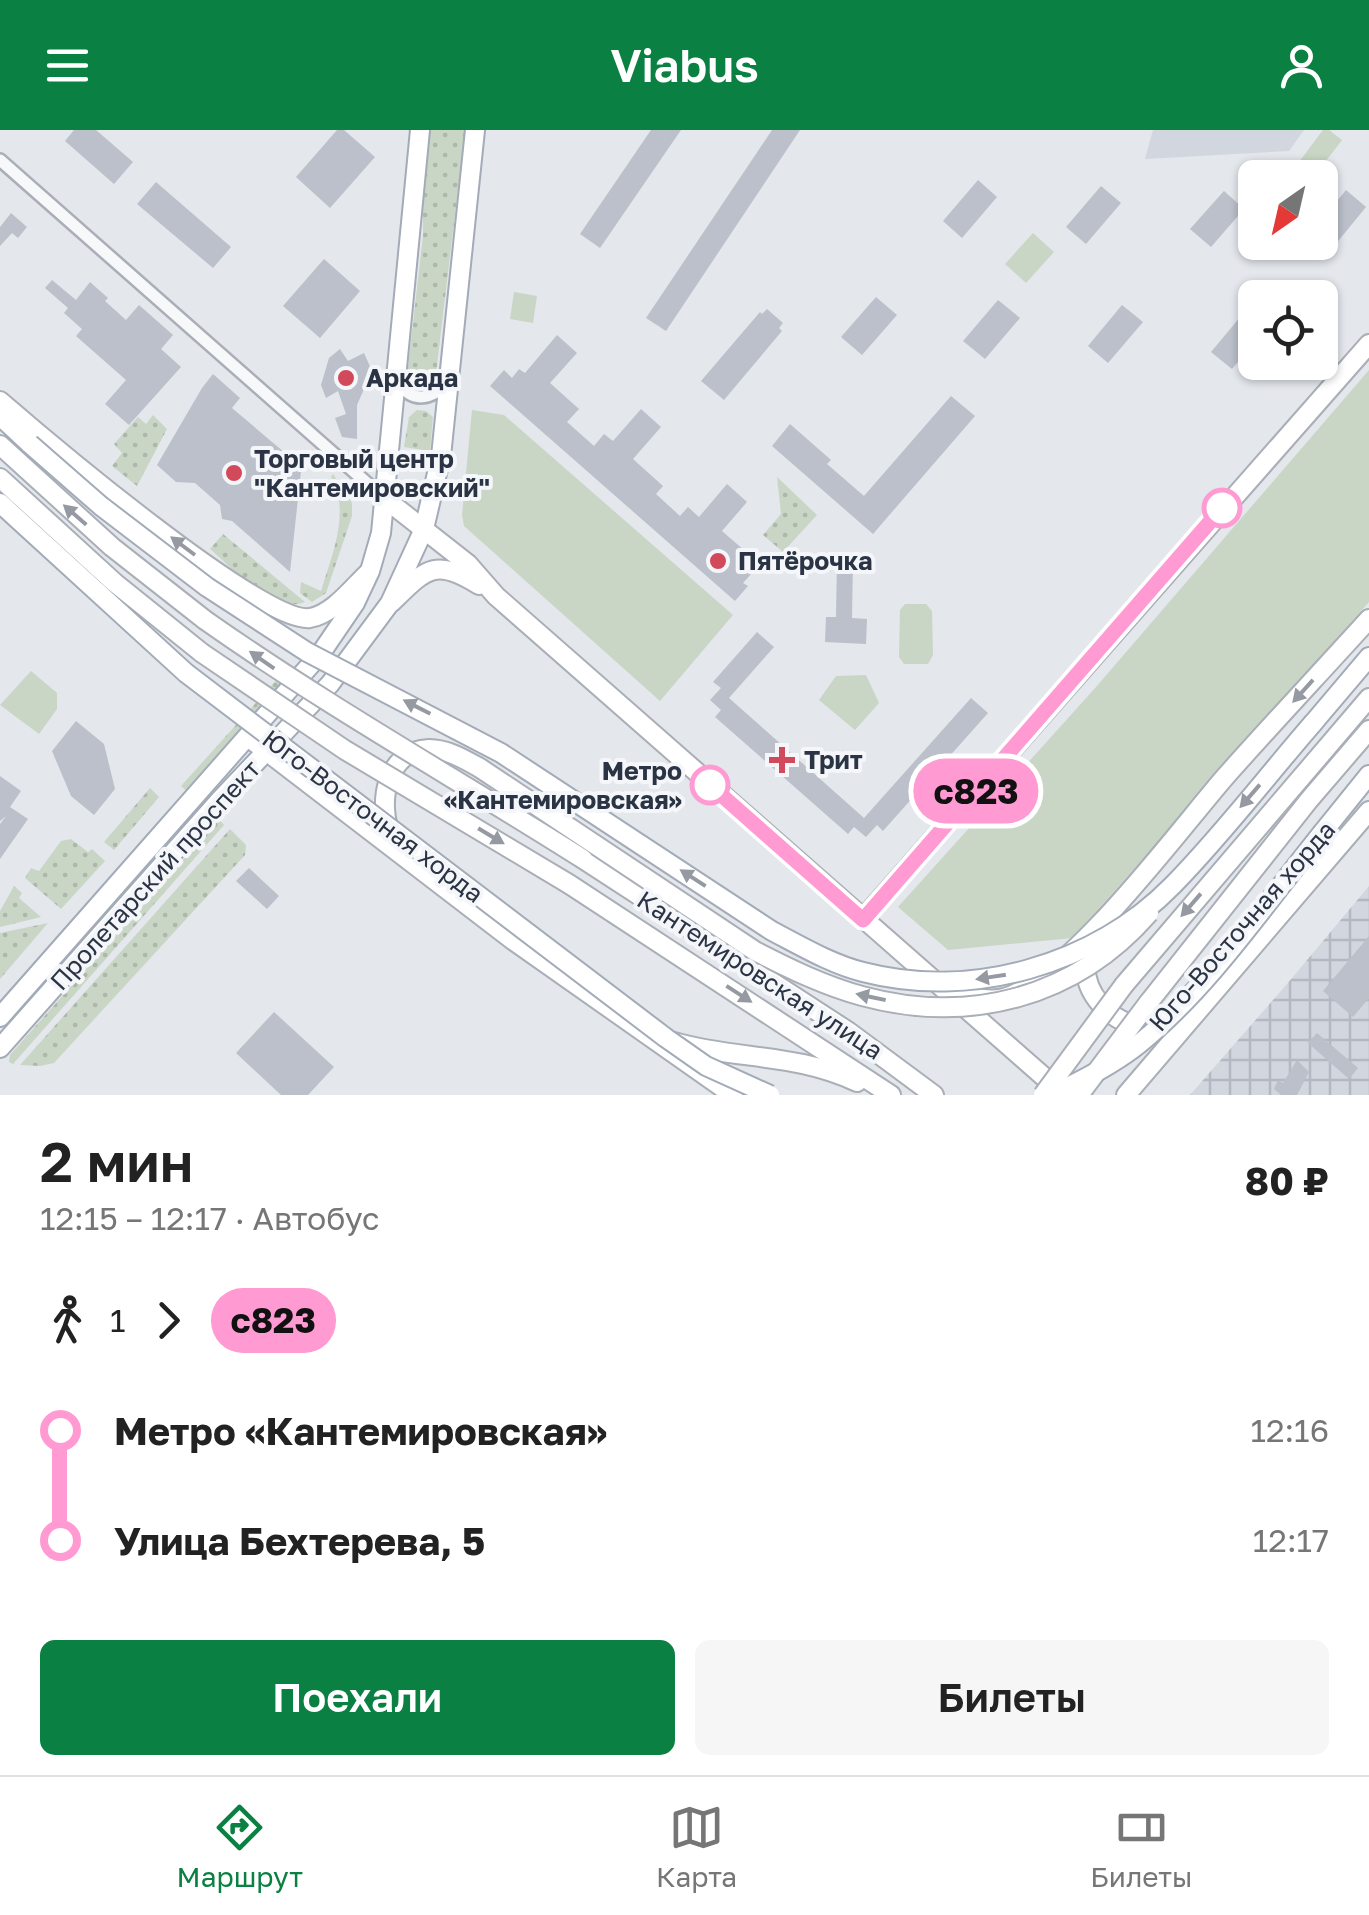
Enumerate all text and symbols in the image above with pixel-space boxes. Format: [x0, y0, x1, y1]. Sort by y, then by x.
icon: menu [40, 38, 95, 93]
text: Viabus [610, 38, 759, 92]
icon: person [1274, 38, 1329, 93]
north arrow [1238, 160, 1338, 260]
map controls [1238, 160, 1338, 380]
button: locate [1238, 280, 1338, 380]
place label: Аркада [366, 362, 458, 393]
marker: Аркада [335, 367, 357, 389]
place label: Торговый центр "Кантемировский" [254, 443, 490, 503]
marker: Торговый центр "Кантемировский" [223, 462, 245, 484]
unlabelled marker [1203, 489, 1241, 527]
one-way arrow [63, 504, 88, 526]
one-way arrow [170, 536, 196, 556]
place label: Пятёрочка [738, 545, 872, 576]
marker: Пятёрочка [707, 550, 729, 572]
one-way arrow [248, 651, 275, 670]
one-way arrow [1293, 678, 1315, 703]
one-way arrow [402, 699, 431, 716]
street label: Юго-Восточная хорда [257, 722, 490, 909]
place label: Трит [804, 744, 863, 775]
marker: Трит [769, 747, 795, 773]
street label: Пролетарский проспект [43, 753, 266, 996]
place label: Метро «Кантемировская» [444, 755, 682, 815]
line badge: с823 [906, 758, 1046, 824]
marker: Метро «Кантемировская» [691, 766, 729, 804]
text: с823 [933, 770, 1019, 812]
one-way arrow [1240, 783, 1261, 808]
street label: Юго-Восточная хорда [1142, 814, 1341, 1037]
one-way arrow [477, 827, 505, 844]
one-way arrow [679, 869, 706, 888]
street label: Кантемировская улица [632, 884, 889, 1066]
one-way arrow [1181, 892, 1203, 917]
one-way arrow [975, 969, 1007, 985]
one-way arrow [725, 984, 753, 1003]
one-way arrow [855, 989, 886, 1004]
text: 2 мин [40, 1128, 193, 1194]
text: 80 ₽ [1245, 1158, 1329, 1203]
text: 12:15 – 12:17 · Автобус [40, 1199, 379, 1237]
icon: walk [40, 1293, 95, 1348]
icon: forward [141, 1293, 196, 1348]
text: с823 [231, 1299, 316, 1341]
text: 1 [110, 1301, 126, 1339]
text: Метро «Кантемировская» [114, 1408, 607, 1453]
text: 12:16 [1250, 1411, 1329, 1449]
text: Улица Бехтерева, 5 [114, 1518, 485, 1563]
text: 12:17 [1253, 1521, 1329, 1559]
button: Поехали [40, 1640, 675, 1755]
button: Билеты [695, 1640, 1329, 1755]
tab: Маршрут [177, 1800, 303, 1893]
tab: Карта [656, 1800, 737, 1893]
tab: Билеты [1090, 1800, 1192, 1893]

